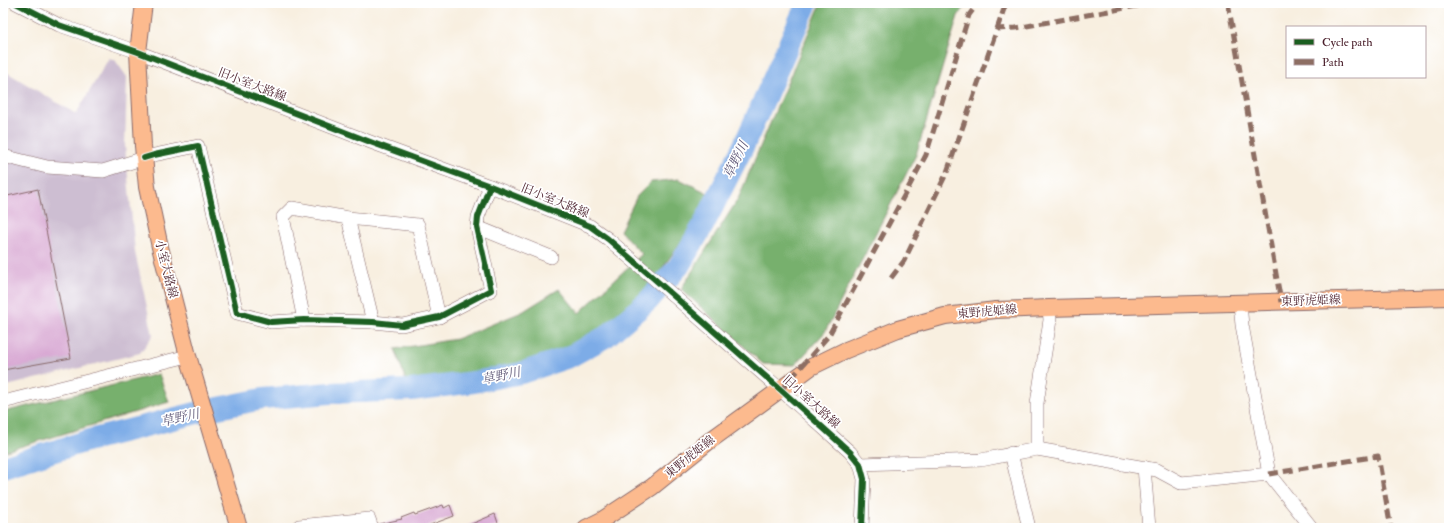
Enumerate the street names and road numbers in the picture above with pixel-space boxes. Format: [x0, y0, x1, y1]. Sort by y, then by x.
street label: 旧小室大路線 [216, 65, 288, 105]
street label: 旧小室大路線 [519, 181, 591, 221]
street label: 小室大路線 [151, 238, 181, 300]
street label: 東野虎姫線 [1281, 292, 1341, 310]
street label: 東野虎姫線 [956, 302, 1018, 322]
street label: 旧小室大路線 [779, 372, 843, 432]
street label: 東野虎姫線 [662, 432, 718, 482]

